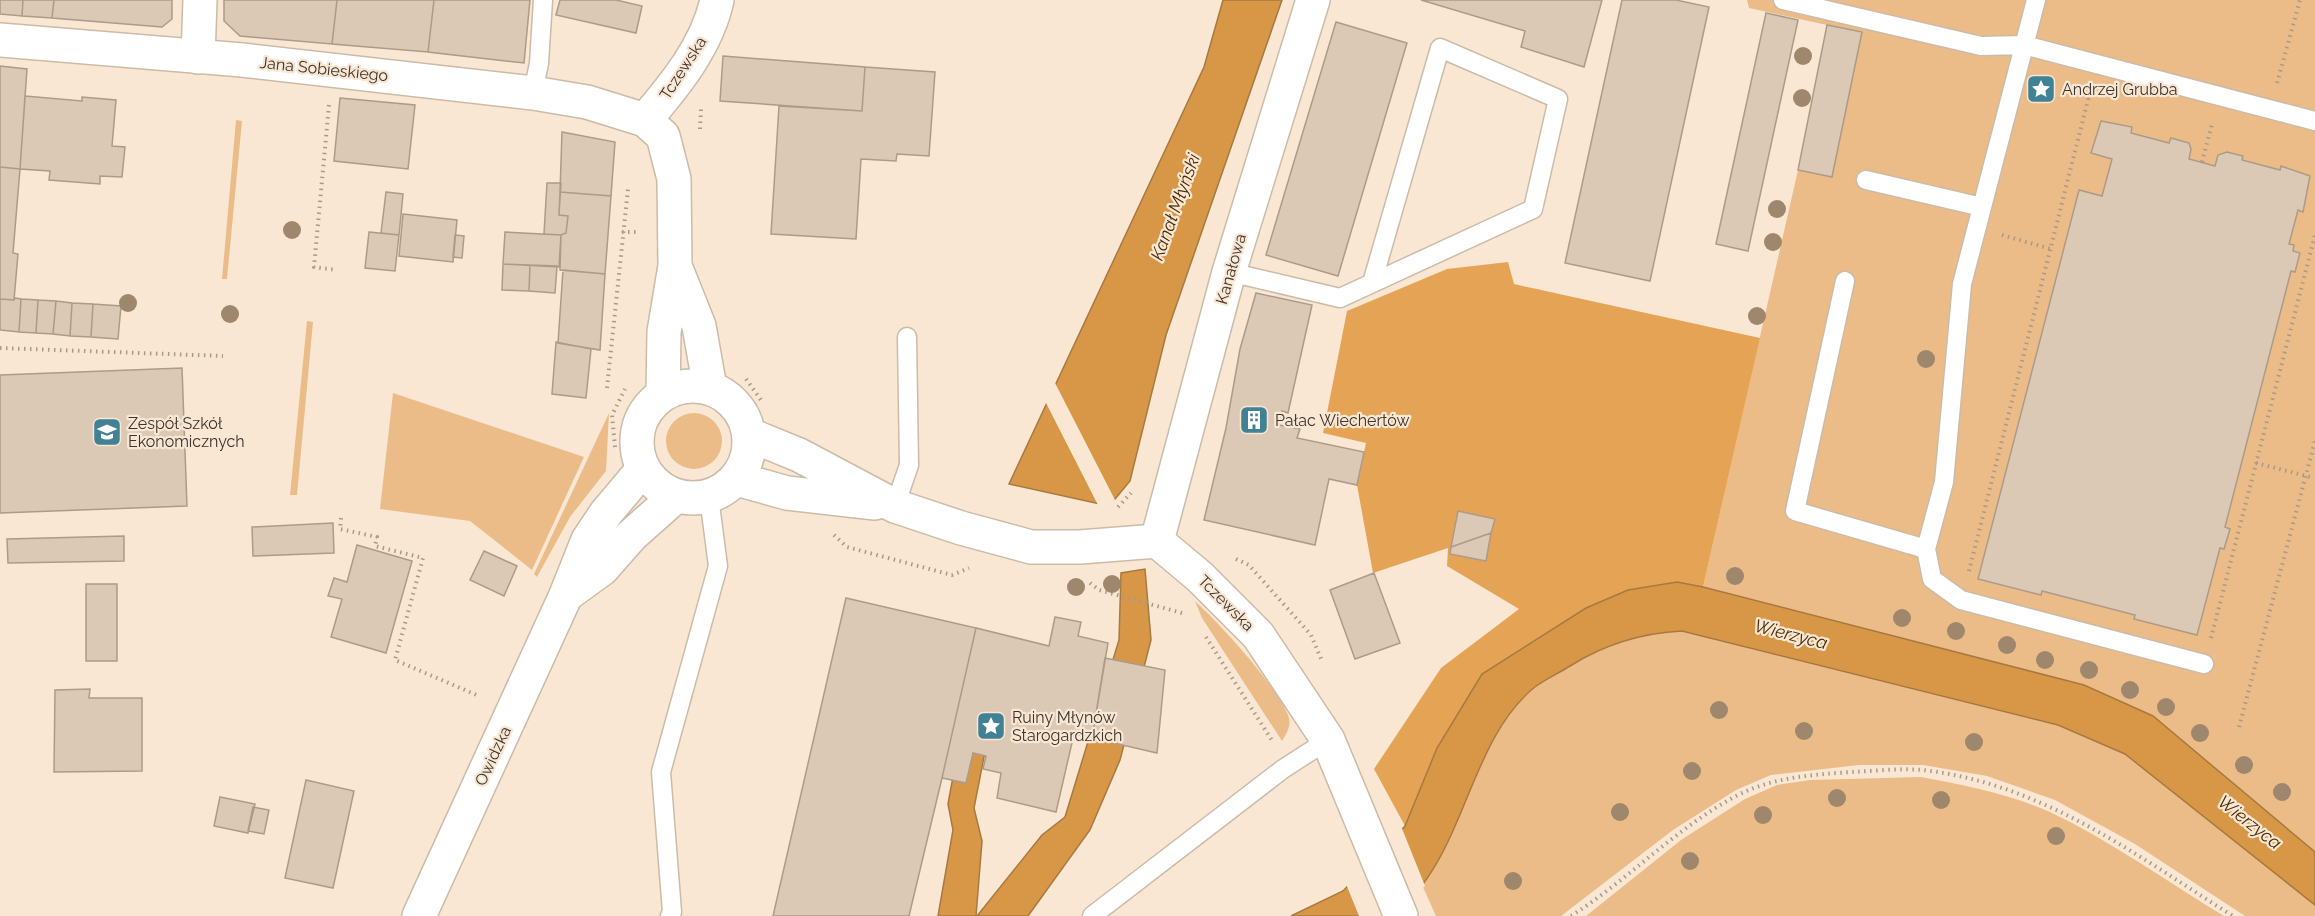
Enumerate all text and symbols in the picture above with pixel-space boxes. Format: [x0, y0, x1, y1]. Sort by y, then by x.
street label: Tczewska [656, 33, 710, 103]
street label: Jana Sobieskiego [259, 53, 389, 85]
place icon: Andrzej Grubba [2025, 73, 2057, 105]
place label: Andrzej Grubba [2062, 80, 2178, 99]
water label: Kanał Młyński [1146, 150, 1204, 263]
street label: Kanałowa [1212, 232, 1250, 306]
building icon: Pałac Wiechertów [1238, 404, 1270, 436]
place label: Pałac Wiechertów [1275, 411, 1409, 430]
place label: Zespół Szkół Ekonomicznych [128, 414, 245, 451]
school or university icon: Zespół Szkół Ekonomicznych [91, 416, 123, 448]
street label: Tczewska [1194, 571, 1258, 635]
water label: Wierzyca [1752, 615, 1830, 653]
place label: Ruiny Młynów Starogardzkich [1012, 708, 1122, 745]
place icon: Ruiny Młynów Starogardzkich [975, 710, 1007, 742]
street label: Owidzka [471, 723, 515, 789]
water label: Wierzyca [2214, 791, 2286, 853]

